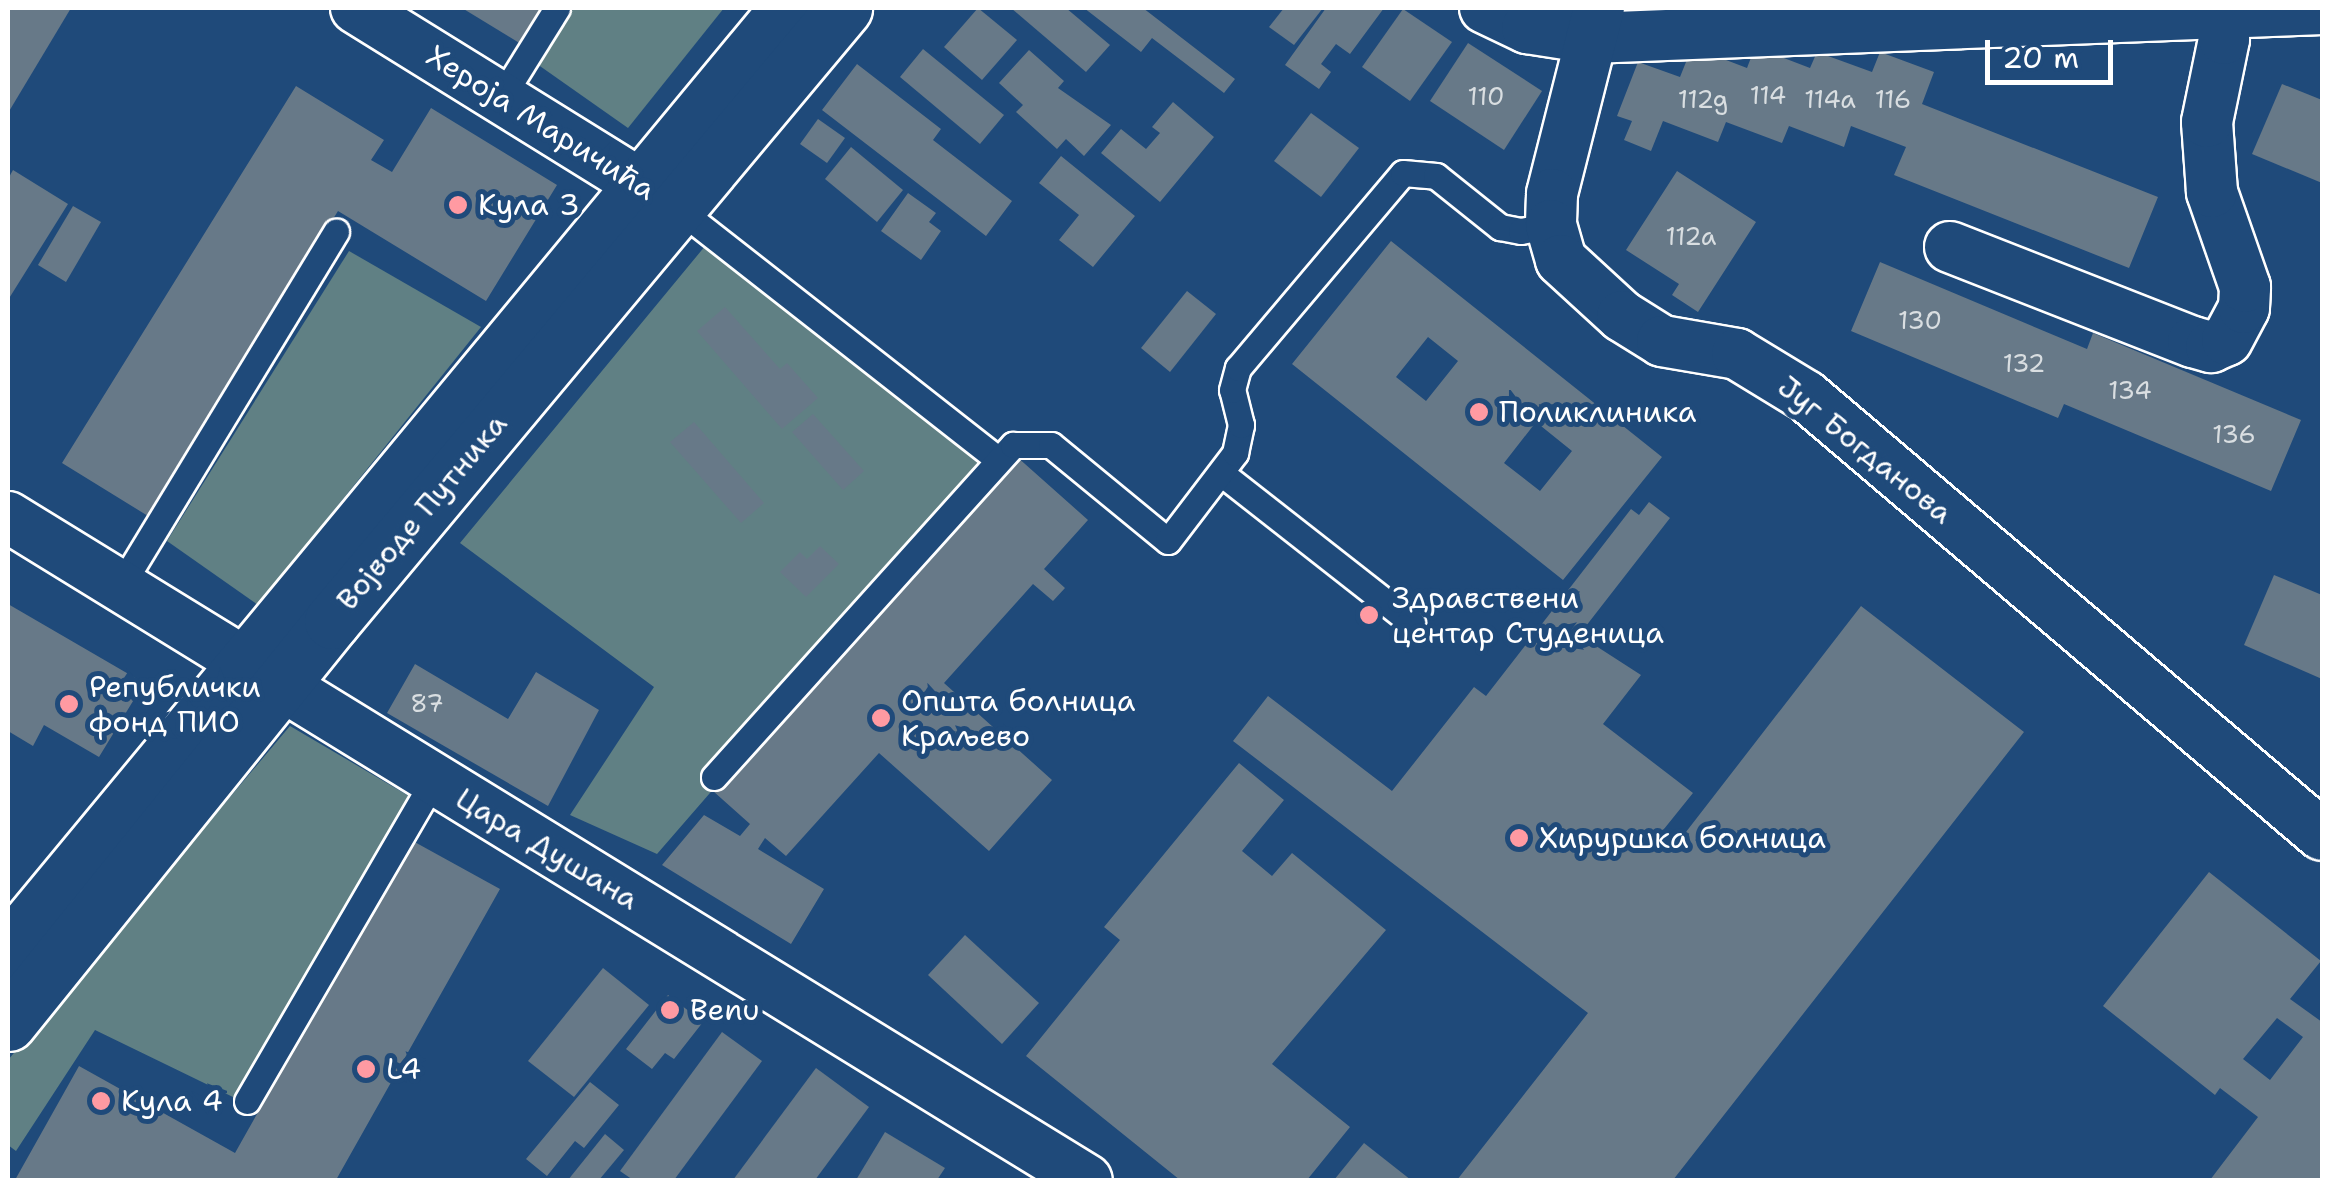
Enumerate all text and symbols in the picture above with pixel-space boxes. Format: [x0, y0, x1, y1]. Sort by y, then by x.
scale bar [1990, 20, 2118, 82]
text: 20 m [2002, 37, 2079, 78]
street label: Хероја Маричића [420, 38, 662, 208]
house number: 114 [1750, 80, 1786, 110]
house number: 110 [1468, 81, 1504, 111]
house number: 112g [1678, 84, 1728, 114]
house number: 114a [1804, 84, 1856, 114]
house number: 116 [1875, 84, 1911, 114]
place label: Кула 3 [478, 187, 580, 223]
marker: Кула 3 [447, 194, 469, 216]
house number: 112a [1666, 221, 1716, 251]
house number: 130 [1898, 305, 1942, 335]
house number: 132 [2003, 348, 2045, 378]
street label: Југ Богданова [1770, 369, 1960, 531]
house number: 134 [2108, 375, 2152, 405]
place label: Поликлиника [1499, 394, 1696, 430]
marker: Поликлиника [1468, 401, 1490, 423]
street label: Војводе Путника [329, 406, 515, 618]
house number: 136 [2212, 419, 2256, 449]
place label: Здравствени центар Студеница [1392, 580, 1664, 650]
marker: Здравствени центар Студеница [1356, 602, 1382, 628]
place label: Републички фонд ПИО [89, 669, 261, 740]
place label: Општа болница Краљево [901, 683, 1135, 754]
house number: 87 [410, 688, 444, 718]
marker: Републички фонд ПИО [58, 693, 80, 715]
marker: Општа болница Краљево [870, 707, 892, 729]
street label: Цара Душана [449, 780, 645, 918]
place label: Хируршка болница [1539, 820, 1826, 856]
marker: Хируршка болница [1508, 827, 1530, 849]
place label: Benu [690, 992, 760, 1028]
marker: Benu [659, 999, 681, 1021]
place label: L4 [386, 1051, 421, 1087]
marker: L4 [355, 1058, 377, 1080]
place label: Кула 4 [121, 1083, 223, 1119]
marker: Кула 4 [90, 1090, 112, 1112]

